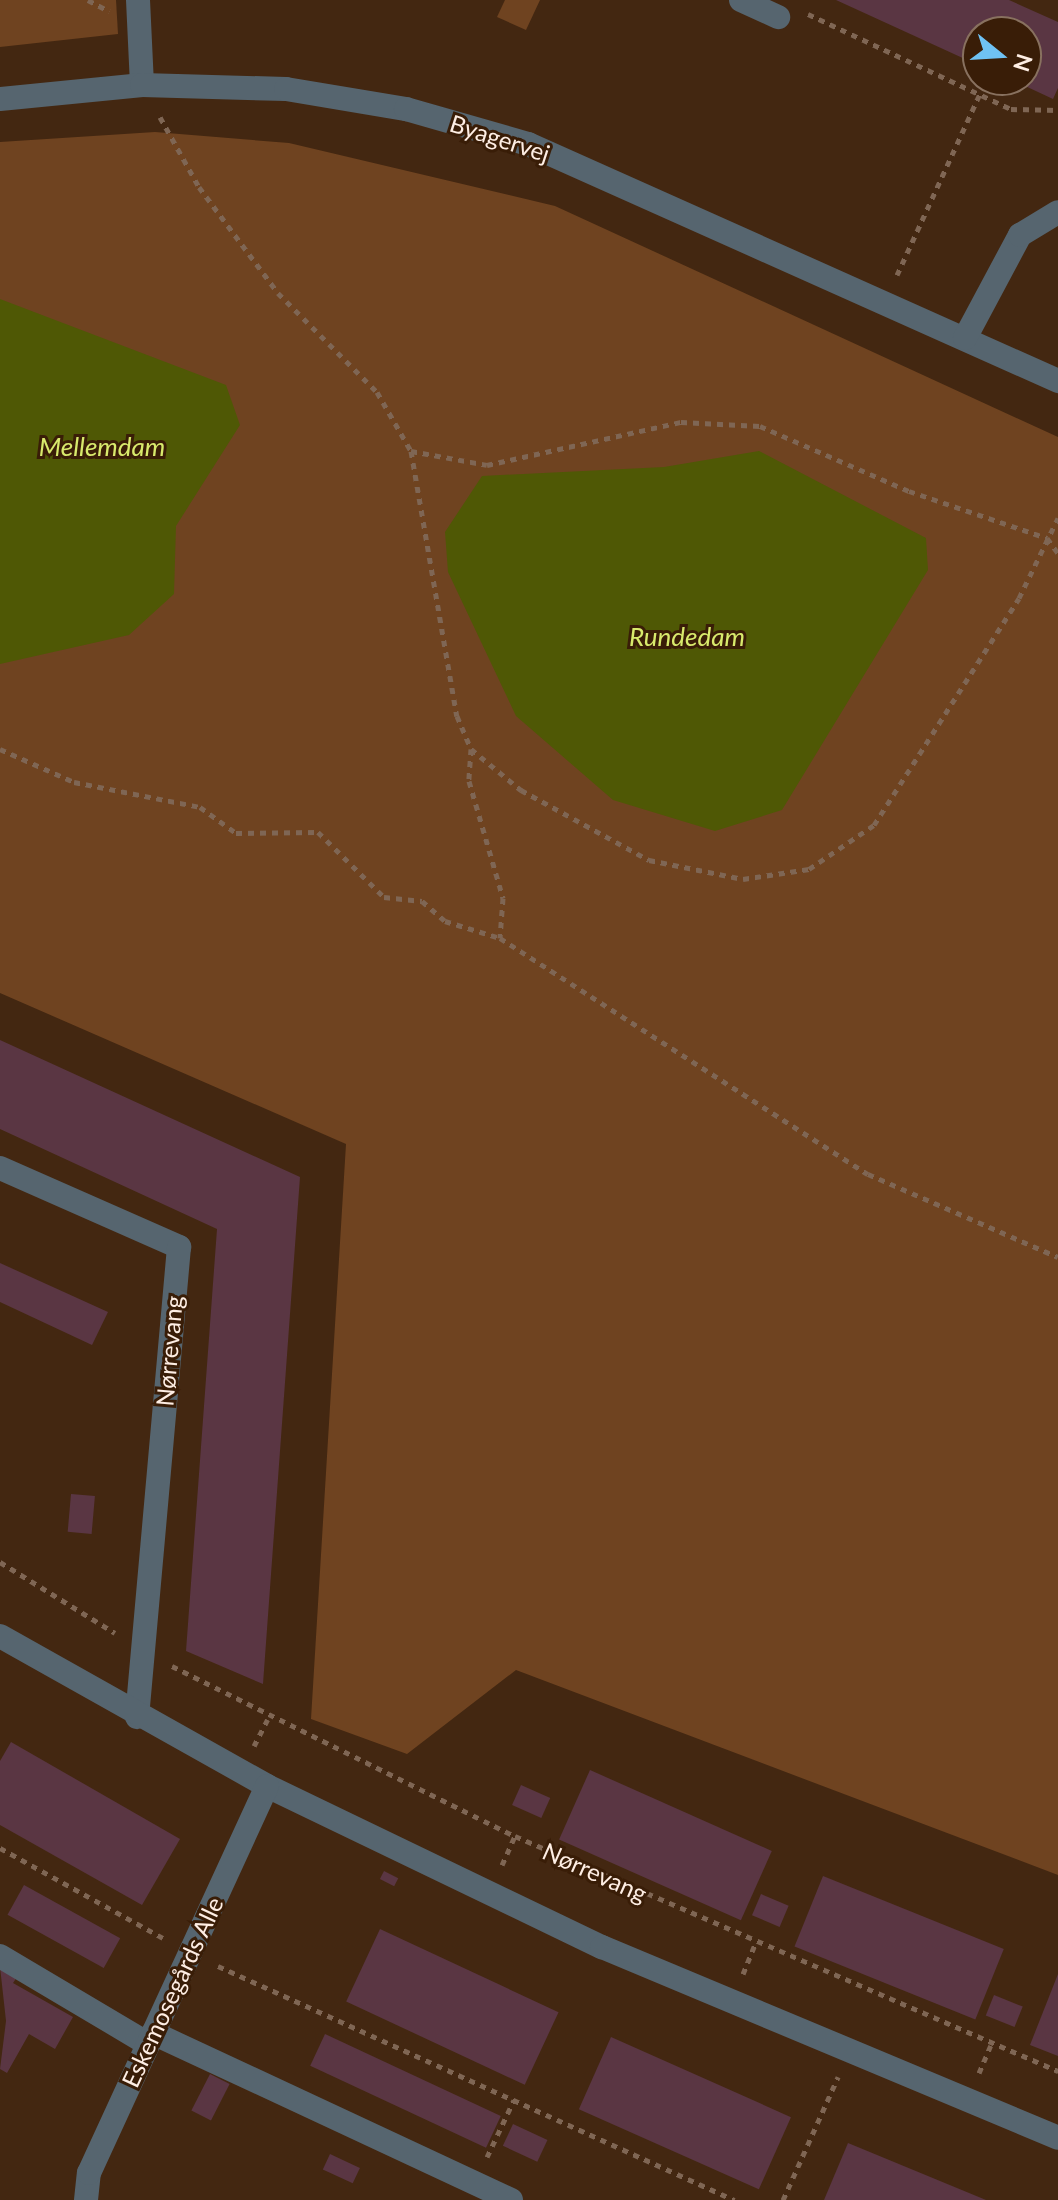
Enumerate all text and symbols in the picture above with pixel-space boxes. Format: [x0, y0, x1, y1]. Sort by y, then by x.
north arrow [962, 16, 1042, 96]
text: N [1008, 51, 1039, 75]
street label: Byagervej [446, 108, 554, 168]
water label: Mellemdam [39, 431, 165, 463]
water label: Rundedam [629, 621, 745, 653]
street label: Nørrevang [150, 1295, 188, 1407]
street label: Nørrevang [539, 1836, 651, 1908]
street label: Eskemosegårds Alle [115, 1892, 229, 2092]

